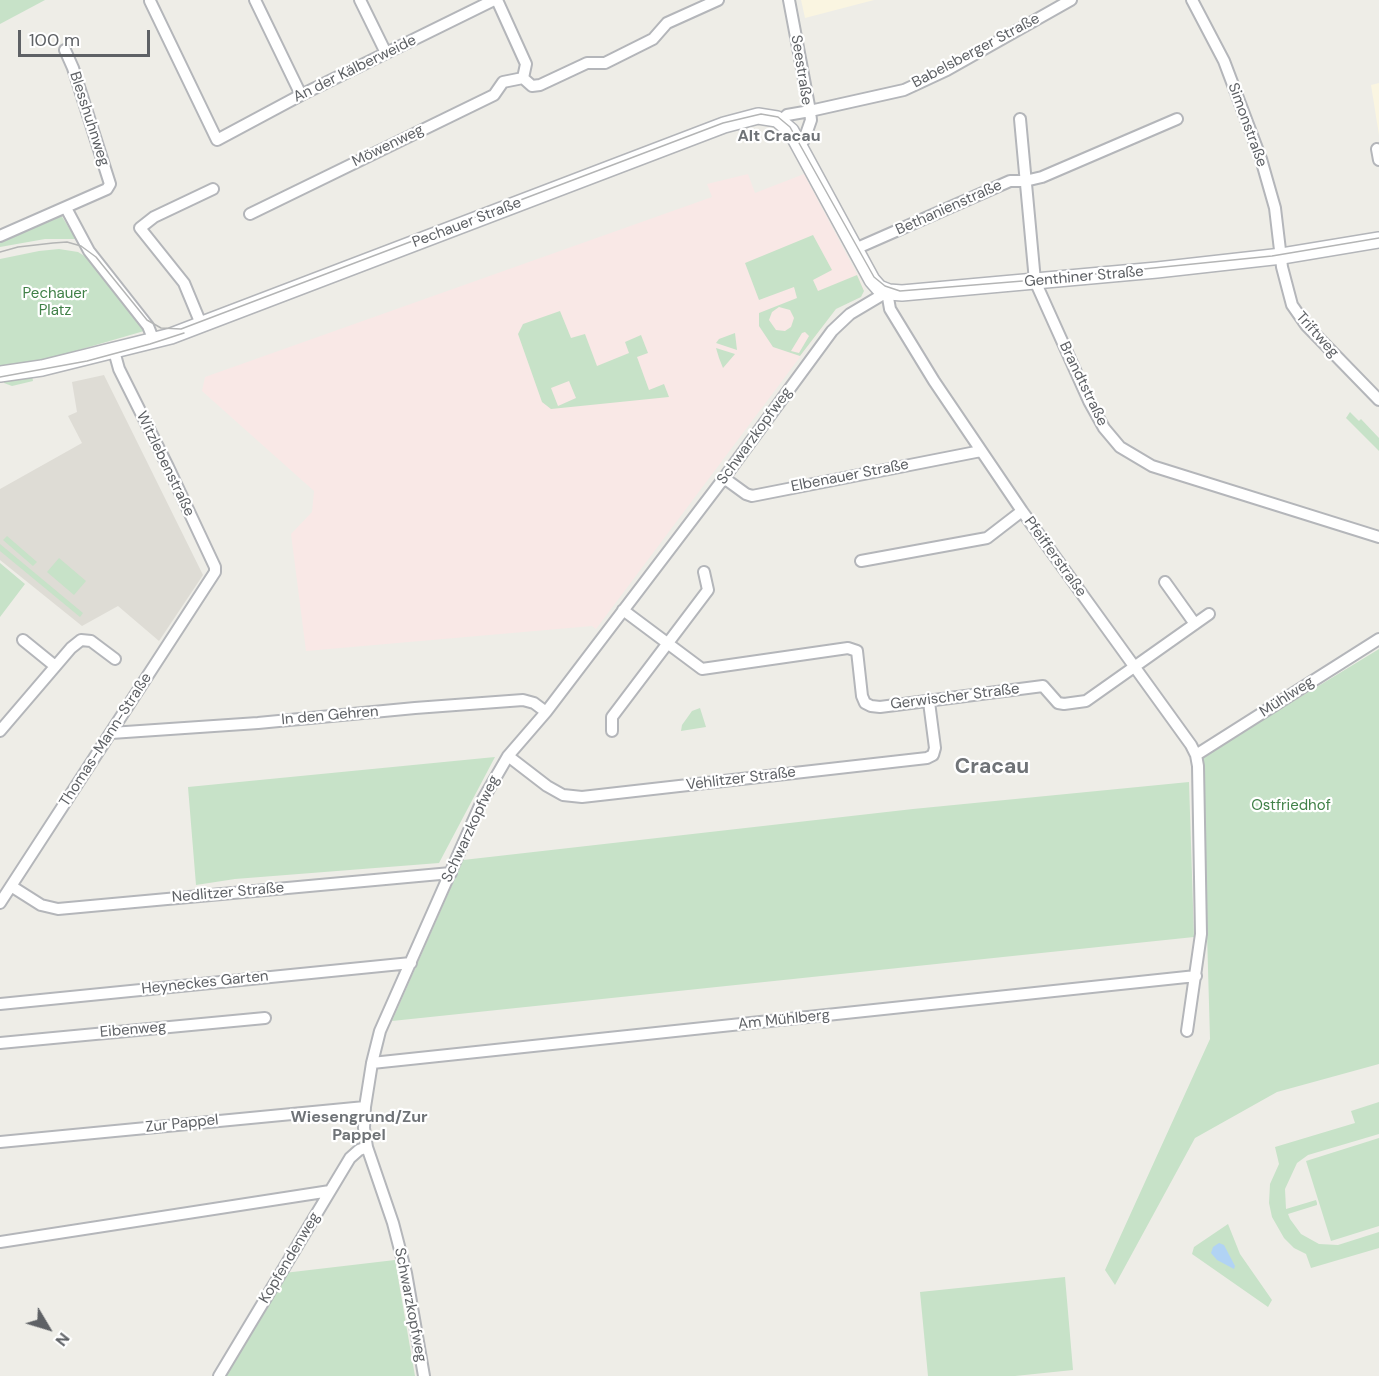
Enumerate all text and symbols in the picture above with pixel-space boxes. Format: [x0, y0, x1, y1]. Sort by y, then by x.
street label: Babelsberger Straße [909, 10, 1043, 92]
scale bar [21, 18, 153, 56]
text: 100 m [29, 28, 80, 52]
street label: An der Kälberweide [291, 31, 419, 107]
street label: Seestraße [787, 34, 815, 106]
street label: Blesshuhnweg [65, 69, 113, 169]
street label: Simonstraße [1223, 80, 1271, 170]
street label: Möwenweg [349, 121, 427, 171]
district label: Alt Cracau [738, 127, 820, 147]
street label: Bethanienstraße [893, 177, 1005, 239]
street label: Pechauer Straße [410, 194, 524, 252]
street label: Genthiner Straße [1024, 263, 1144, 291]
park label: Pechauer Platz [23, 285, 87, 320]
street label: Triftweg [1292, 308, 1342, 362]
street label: Brandtstraße [1055, 339, 1111, 429]
street label: Schwarzkopfweg [714, 384, 796, 488]
street label: Witzlebenstraße [132, 409, 198, 519]
street label: Elbenauer Straße [790, 456, 910, 496]
street label: Pfeifferstraße [1020, 513, 1090, 601]
street label: Thomas-Mann-Straße [56, 670, 156, 810]
street label: Mühlweg [1256, 673, 1318, 721]
street label: Gerwischer Straße [889, 680, 1021, 714]
street label: In den Gehren [281, 703, 379, 729]
district label: Cracau [955, 754, 1029, 780]
street label: Vehlitzer Straße [685, 763, 797, 795]
street label: Schwarzkopfweg [438, 773, 504, 885]
park label: Ostfriedhof [1251, 797, 1331, 815]
street label: Nedlitzer Straße [171, 879, 285, 907]
street label: Heyneckes Garten [141, 967, 269, 999]
street label: Am Mühlberg [737, 1006, 831, 1034]
street label: Eibenweg [99, 1018, 167, 1042]
district label: Wiesengrund/Zur Pappel [290, 1108, 428, 1146]
street label: Zur Pappel [145, 1111, 219, 1137]
street label: Kopfendenweg [256, 1209, 324, 1307]
street label: Schwarzkopfweg [390, 1246, 430, 1364]
north arrow [18, 1298, 78, 1358]
text: N [51, 1328, 74, 1350]

